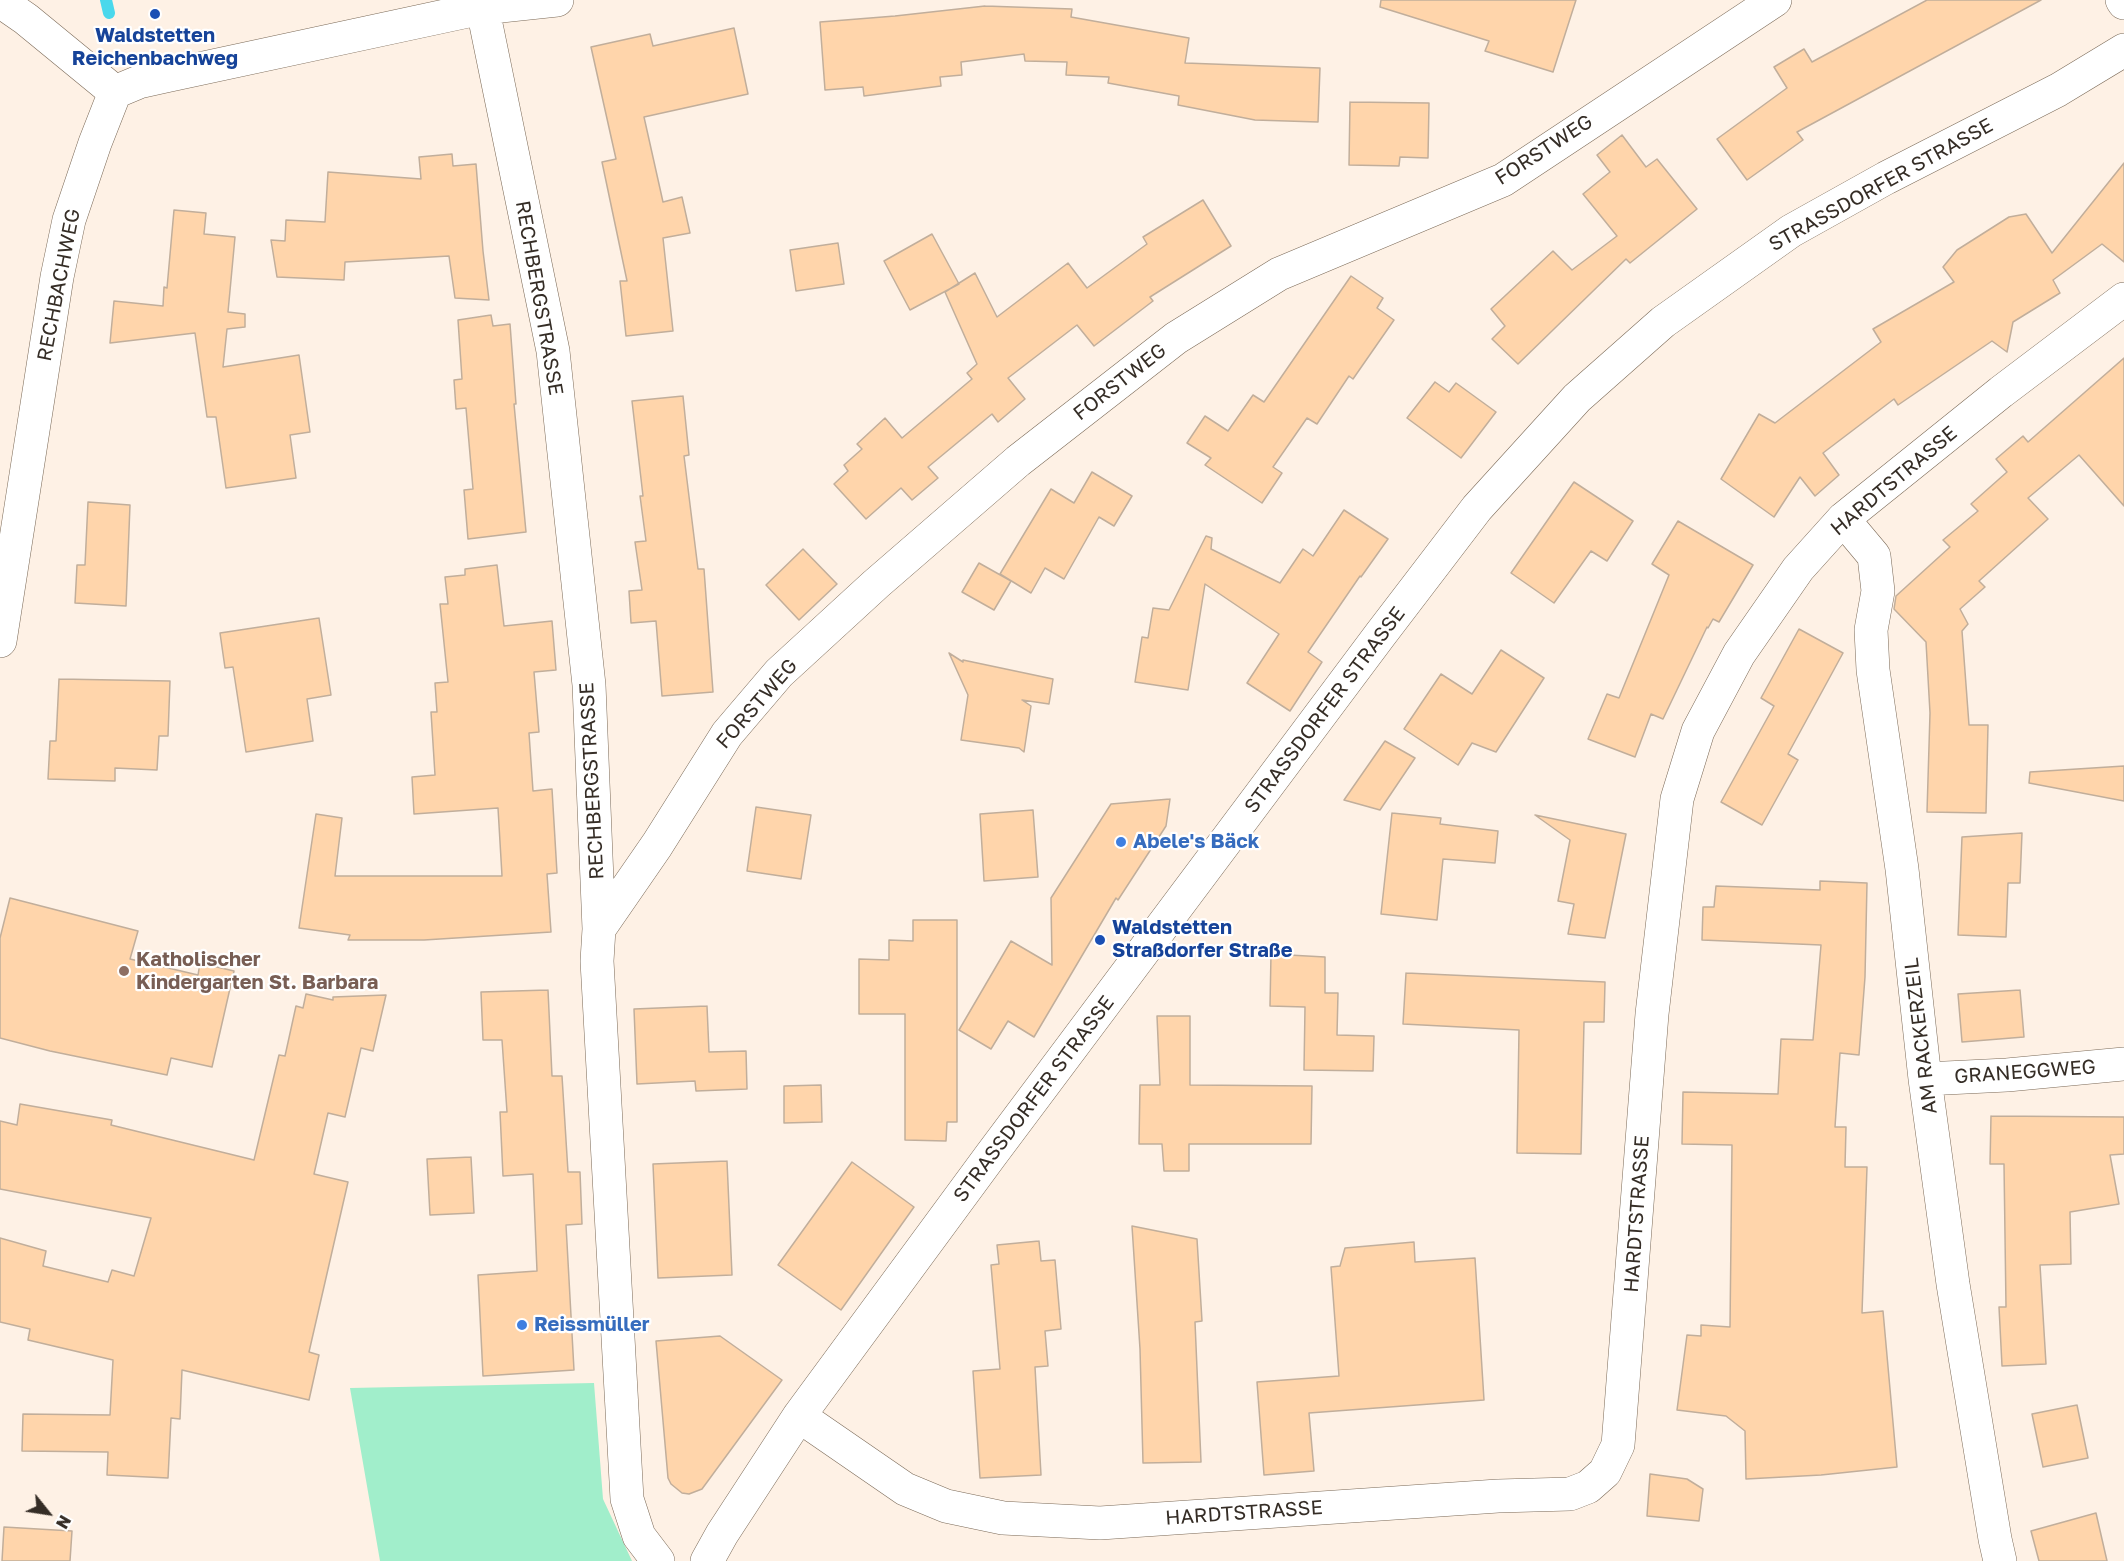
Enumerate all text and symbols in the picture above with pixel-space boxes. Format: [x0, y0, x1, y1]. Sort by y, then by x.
marker: Waldstetten Reichenbachweg [148, 7, 162, 21]
place label: Waldstetten Reichenbachweg [72, 24, 238, 71]
street label: FORSTWEG [1491, 110, 1597, 190]
street label: STRASSDORFER STRASSE [1765, 113, 1997, 257]
street label: RECHBERGSTRASSE [510, 199, 568, 397]
street label: RECHBACHWEG [32, 207, 86, 363]
street label: FORSTWEG [1069, 338, 1171, 426]
street label: HARDTSTRASSE [1826, 421, 1962, 541]
street label: STRASSDORFER STRASSE [1240, 602, 1410, 818]
street label: FORSTWEG [711, 654, 803, 754]
street label: RECHBERGSTRASSE [575, 682, 609, 880]
place label: Abele's Bäck [1133, 830, 1259, 854]
marker: Abele's Bäck [1114, 835, 1128, 849]
place label: Waldstetten Straßdorfer Straße [1112, 916, 1293, 963]
marker: Waldstetten Straßdorfer Straße [1093, 933, 1107, 947]
place label: Katholischer Kindergarten St. Barbara [136, 948, 378, 995]
street label: AM RACKERZEIL [1900, 956, 1942, 1116]
marker: Katholischer Kindergarten St. Barbara [117, 964, 131, 978]
street label: STRASSDORFER STRASSE [949, 991, 1119, 1207]
street label: GRANEGGWEG [1953, 1055, 2097, 1089]
street label: HARDTSTRASSE [1620, 1135, 1654, 1293]
place label: Reissmüller [534, 1313, 650, 1337]
marker: Reissmüller [515, 1318, 529, 1332]
north arrow [18, 1483, 78, 1543]
street label: HARDTSTRASSE [1165, 1496, 1323, 1530]
text: N [52, 1512, 75, 1532]

